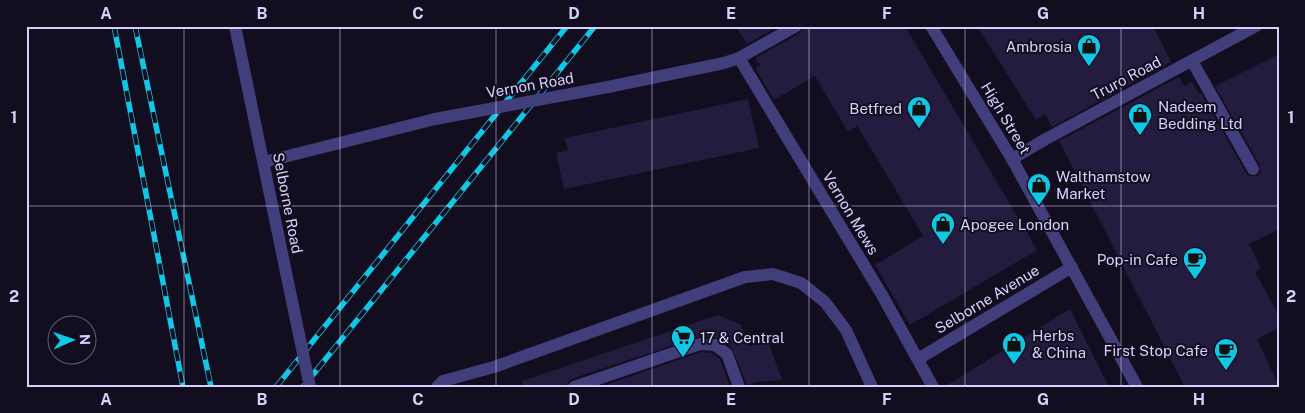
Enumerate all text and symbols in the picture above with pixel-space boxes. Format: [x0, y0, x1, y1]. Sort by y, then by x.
text: A [100, 4, 112, 23]
text: B [257, 4, 268, 23]
text: C [412, 4, 424, 23]
text: D [568, 4, 580, 23]
text: E [726, 4, 736, 23]
text: F [882, 4, 892, 23]
text: G [1037, 4, 1049, 23]
text: H [1193, 4, 1205, 23]
shop icon: Ambrosia [1076, 33, 1102, 67]
place label: Ambrosia [1006, 38, 1072, 55]
street label: Truro Road [1088, 53, 1164, 103]
street label: Vernon Road [485, 69, 575, 101]
street label: High Street [978, 79, 1034, 157]
shop icon: Betfred [906, 95, 932, 129]
place label: Nadeem Bedding Ltd [1158, 98, 1243, 132]
place label: Betfred [849, 100, 902, 117]
shop icon: Nadeem Bedding Ltd [1127, 102, 1153, 136]
text: 1 [11, 108, 17, 127]
text: 1 [1288, 108, 1294, 127]
street label: Selborne Road [270, 151, 306, 255]
street label: Vernon Mews [820, 168, 882, 258]
place label: Walthamstow Market [1056, 168, 1151, 202]
shop icon: Walthamstow Market [1026, 172, 1052, 206]
shop icon: Apogee London [930, 211, 956, 245]
place label: Apogee London [960, 216, 1069, 233]
cafe icon: Pop-in Cafe [1182, 246, 1208, 280]
place label: Pop-in Cafe [1097, 251, 1178, 268]
street label: Selborne Avenue [932, 261, 1042, 337]
text: 2 [9, 287, 19, 306]
text: 2 [1286, 287, 1296, 306]
north arrow [48, 316, 98, 366]
supermarket icon: 17 & Central [670, 324, 696, 358]
place label: Herbs & China [1032, 327, 1086, 361]
place label: 17 & Central [700, 329, 784, 346]
shop icon: Herbs & China [1001, 331, 1027, 365]
text: N [77, 334, 93, 345]
cafe icon: First Stop Cafe [1213, 337, 1239, 371]
place label: First Stop Cafe [1104, 342, 1208, 359]
text: A [100, 390, 112, 409]
text: B [257, 390, 268, 409]
text: C [412, 390, 424, 409]
text: D [568, 390, 580, 409]
text: E [726, 390, 736, 409]
text: F [882, 390, 892, 409]
text: G [1037, 390, 1049, 409]
text: H [1193, 390, 1205, 409]

